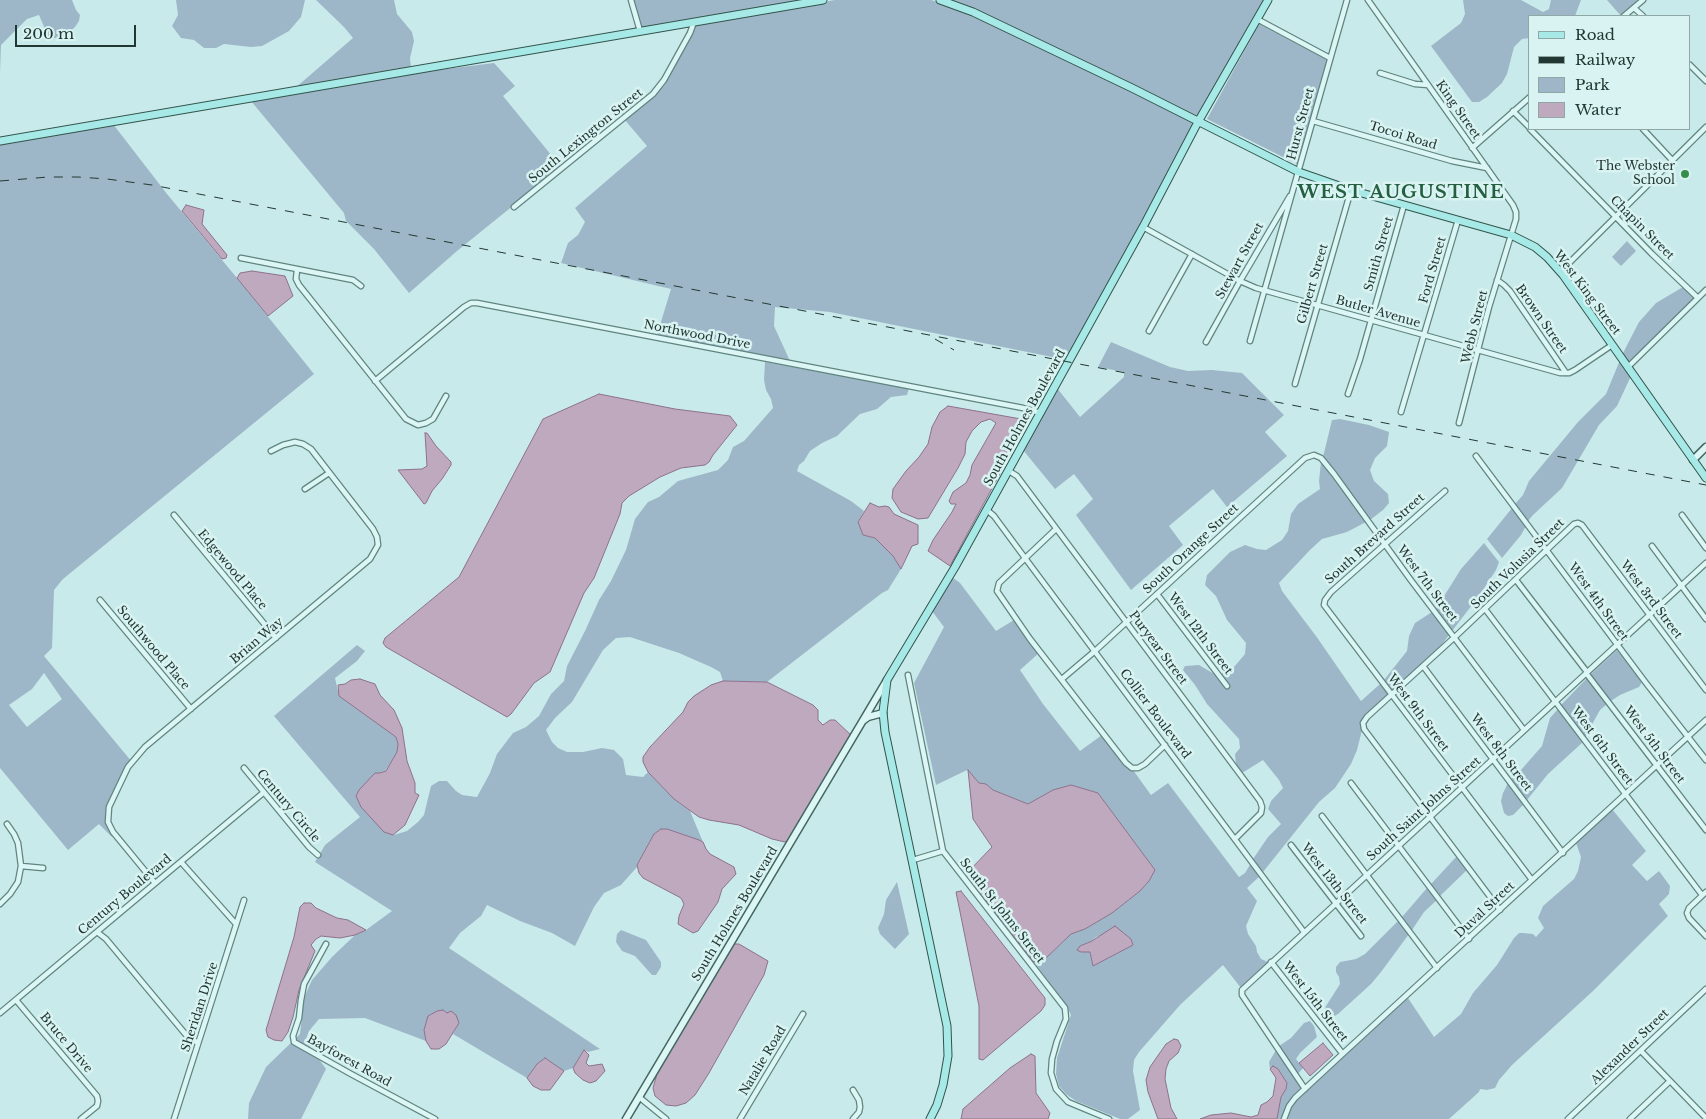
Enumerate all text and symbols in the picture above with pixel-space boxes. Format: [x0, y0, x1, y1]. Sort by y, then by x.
scale bar [18, 15, 139, 47]
legend [1528, 15, 1691, 130]
text: 200 m [23, 24, 74, 43]
text: Road [1575, 25, 1615, 44]
text: Railway [1575, 50, 1635, 69]
text: Park [1575, 75, 1610, 94]
street label: King Street [1432, 78, 1484, 142]
street label: South Lexington Street [526, 86, 646, 186]
street label: Hurst Street [1284, 86, 1318, 162]
text: Water [1575, 100, 1621, 119]
street label: Tocoi Road [1367, 119, 1439, 153]
place label: The Webster School [1596, 160, 1675, 188]
marker: The Webster School [1679, 168, 1691, 180]
district label: WEST AUGUSTINE [1295, 182, 1507, 204]
street label: Chapin Street [1607, 193, 1677, 263]
street label: Smith Street [1361, 215, 1397, 293]
street label: Stewart Street [1213, 220, 1267, 302]
street label: Ford Street [1417, 235, 1449, 305]
street label: Gilbert Street [1295, 242, 1331, 326]
street label: West King Street [1551, 248, 1623, 338]
street label: Brown Street [1512, 282, 1570, 356]
street label: Webb Street [1459, 289, 1491, 365]
street label: Butler Avenue [1334, 293, 1422, 331]
street label: Northwood Drive [643, 318, 751, 352]
street label: South Holmes Boulevard [981, 347, 1069, 489]
street label: South Brevard Street [1322, 491, 1428, 587]
street label: South Orange Street [1140, 501, 1242, 597]
street label: South Volusia Street [1468, 516, 1568, 612]
street label: Edgewood Place [194, 527, 270, 613]
street label: West 7th Street [1394, 543, 1460, 625]
street label: West 3rd Street [1617, 558, 1685, 642]
street label: West 4th Street [1565, 560, 1631, 644]
street label: West 12th Street [1165, 590, 1235, 678]
street label: Southwood Place [114, 603, 192, 693]
street label: Puryear Street [1126, 608, 1190, 688]
street label: Brian Way [228, 615, 286, 667]
street label: Collier Boulevard [1117, 666, 1193, 762]
street label: West 9th Street [1384, 671, 1452, 755]
street label: West 6th Street [1568, 704, 1636, 788]
street label: West 5th Street [1620, 704, 1688, 786]
street label: West 8th Street [1467, 711, 1535, 795]
street label: South Saint Johns Street [1364, 754, 1484, 864]
street label: Century Circle [253, 767, 323, 845]
street label: West 13th Street [1298, 841, 1370, 927]
street label: South Holmes Boulevard [689, 844, 781, 984]
street label: Century Boulevard [75, 852, 175, 938]
street label: South St Johns Street [957, 856, 1047, 966]
street label: Duval Street [1452, 879, 1518, 941]
street label: West 15th Street [1279, 959, 1351, 1045]
street label: Sheridan Drive [179, 960, 221, 1054]
street label: Alexander Street [1588, 1006, 1672, 1088]
street label: Bruce Drive [37, 1010, 95, 1076]
street label: Natalie Road [737, 1024, 789, 1098]
street label: Bayforest Road [305, 1032, 393, 1090]

